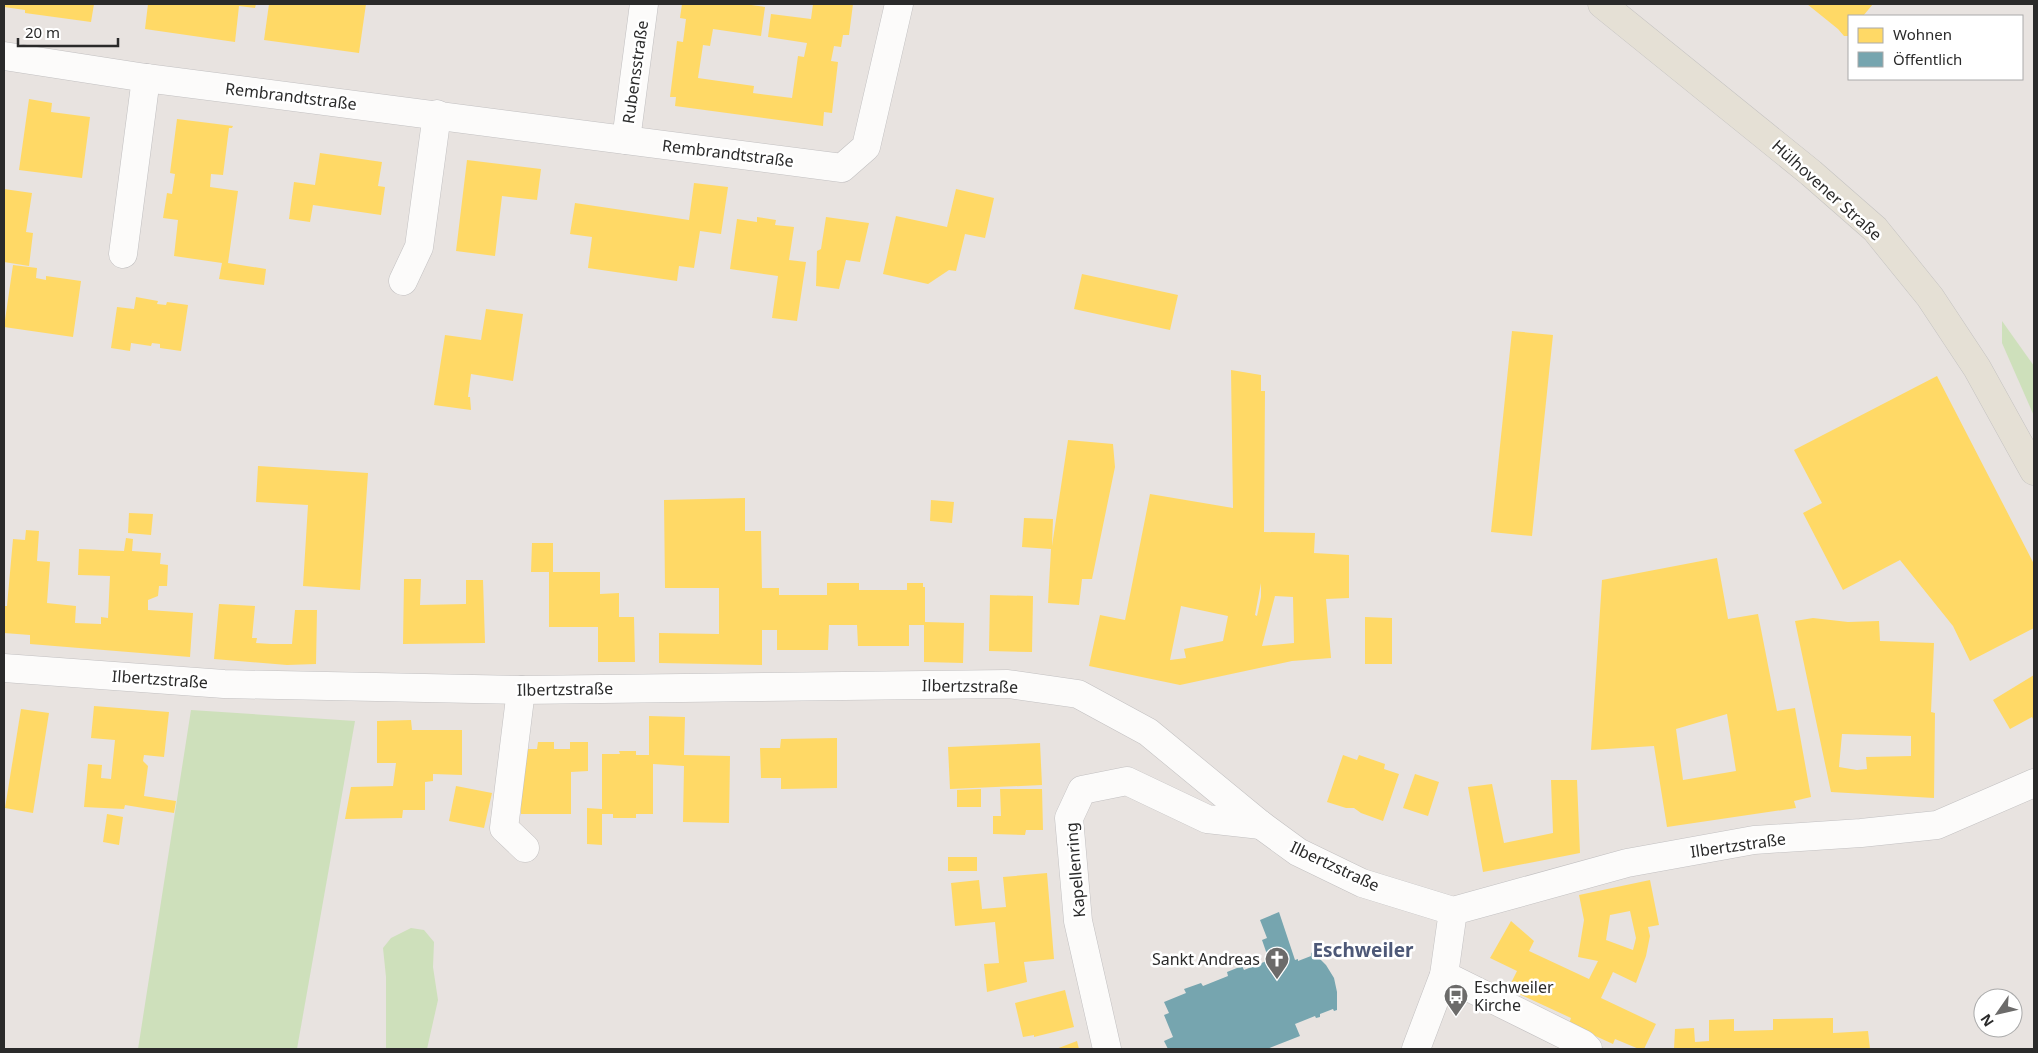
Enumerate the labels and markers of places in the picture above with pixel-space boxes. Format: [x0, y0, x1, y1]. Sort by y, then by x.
church icon: Sankt Andreas [1264, 946, 1290, 980]
place label: Sankt Andreas [1152, 948, 1260, 970]
place label: Eschweiler Kirche [1474, 976, 1554, 1016]
bus stop icon: Eschweiler Kirche [1443, 983, 1469, 1017]

